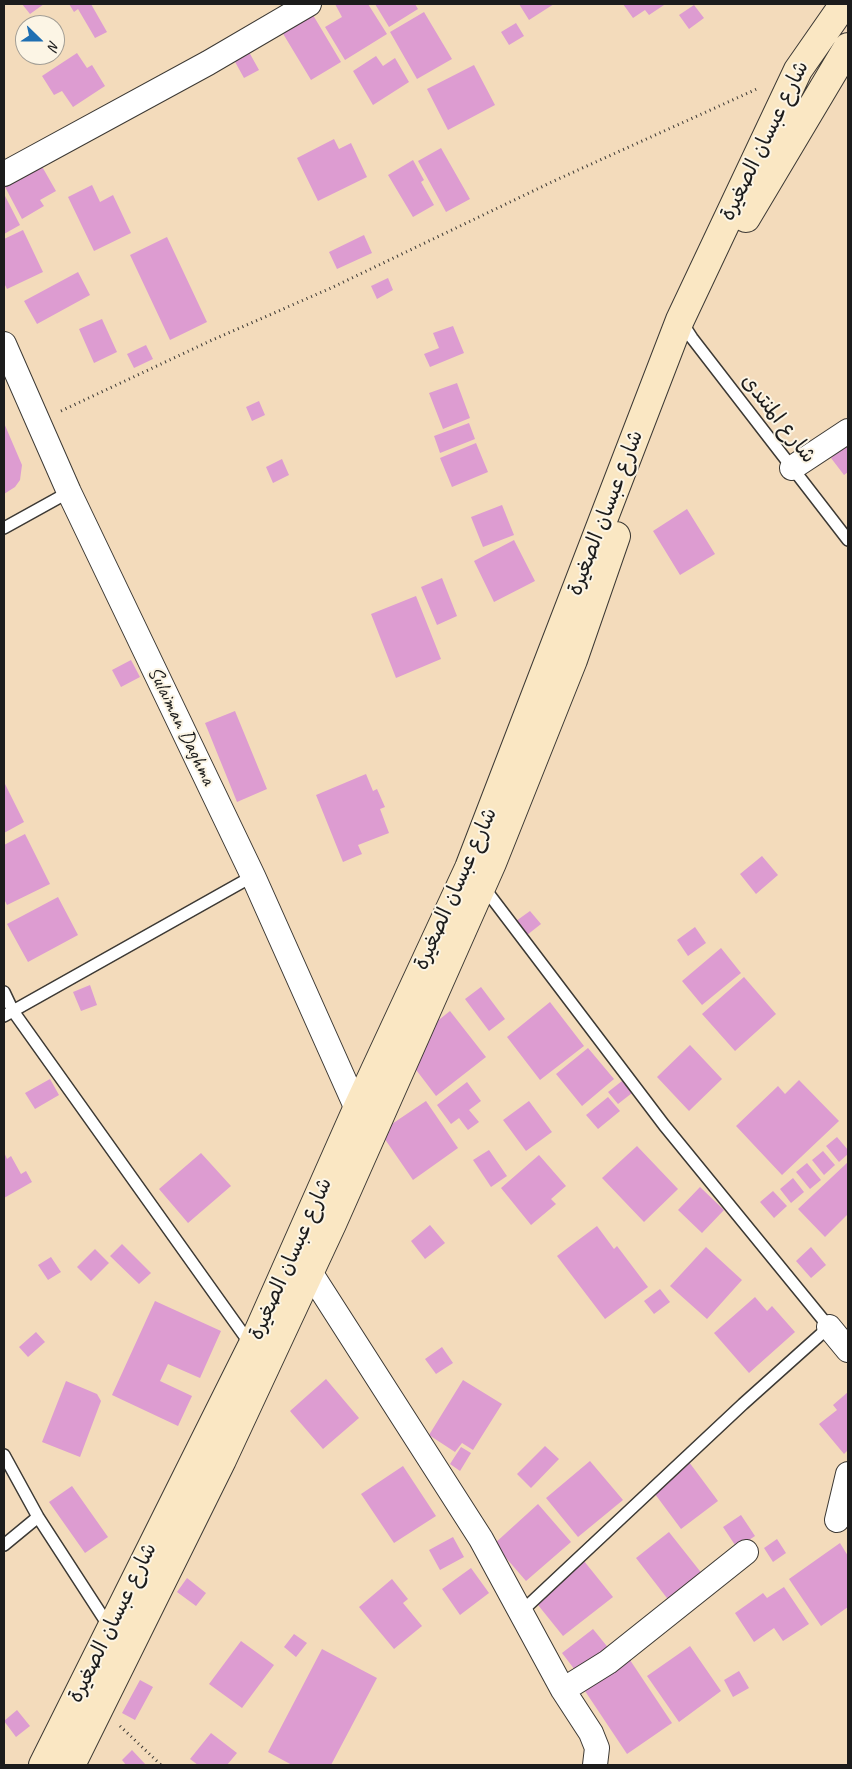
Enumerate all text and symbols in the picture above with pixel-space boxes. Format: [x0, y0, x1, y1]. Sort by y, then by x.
north arrow [15, 15, 65, 65]
text: N [44, 38, 63, 53]
street label: شارع عبسان الصغيرة [715, 57, 815, 225]
street label: شارع المنتدى [735, 369, 821, 469]
street label: شارع عبسان الصغيرة [563, 427, 649, 599]
street label: Sulaiman Daghma [141, 663, 221, 789]
street label: شارع عبسان الصغيرة [409, 804, 503, 974]
street label: شارع عبسان الصغيرة [244, 1174, 338, 1344]
street label: شارع عبسان الصغيرة [63, 1539, 163, 1707]

